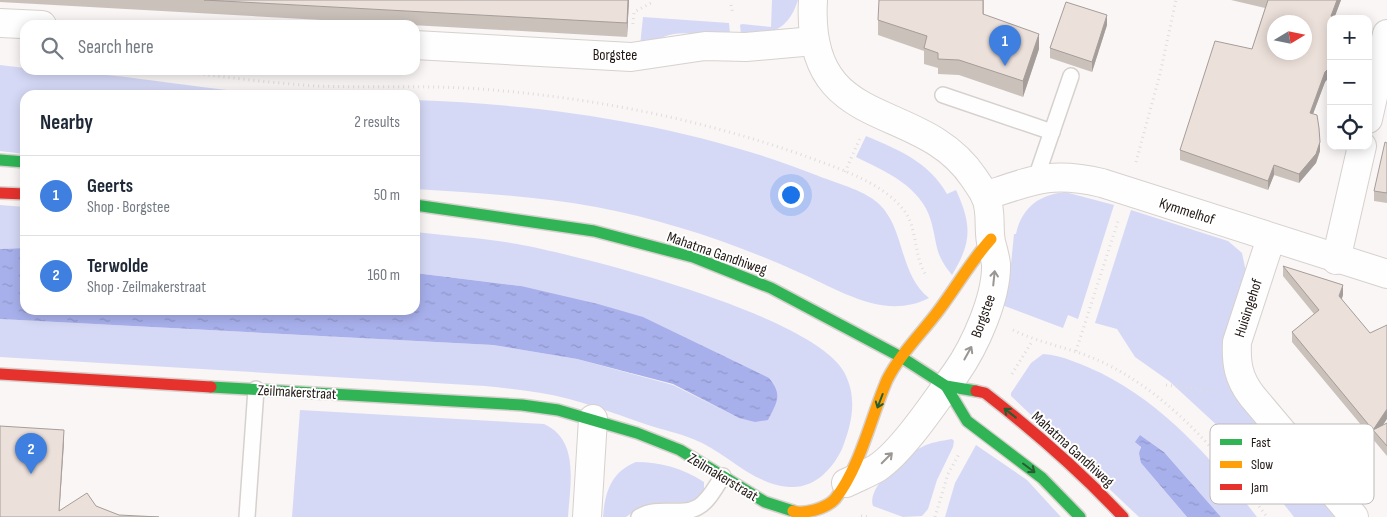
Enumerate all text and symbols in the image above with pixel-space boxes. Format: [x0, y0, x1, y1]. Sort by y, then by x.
north arrow [1267, 15, 1312, 60]
map controls [1327, 15, 1372, 150]
button: + [1327, 15, 1372, 60]
search box [20, 20, 420, 75]
pin: 1 [989, 25, 1021, 66]
icon: search [38, 34, 66, 62]
text: Search here [78, 36, 154, 59]
street label: Borgstee [593, 46, 637, 65]
button: − [1327, 60, 1372, 105]
button: locate [1327, 105, 1372, 150]
text: Nearby [40, 110, 93, 135]
text: 2 results [354, 113, 400, 132]
text: Geerts [87, 175, 133, 198]
your location [778, 182, 804, 208]
text: 1 [53, 186, 59, 205]
text: 50 m [374, 186, 400, 205]
street label: Kymmelhof [1157, 194, 1218, 230]
text: Shop · Borgstee [87, 198, 170, 217]
street label: Mahatma Gandhiweg [664, 227, 769, 280]
text: Terwolde [87, 255, 148, 278]
text: 2 [52, 266, 60, 285]
text: 160 m [367, 266, 400, 285]
one-way arrow [989, 270, 999, 286]
street label: Huisingehof [1230, 276, 1267, 340]
text: Shop · Zeilmakerstraat [87, 278, 206, 297]
street label: Borgstee [967, 292, 1000, 340]
one-way arrow [963, 345, 973, 360]
street label: Zeilmakerstraat [257, 381, 337, 404]
one-way arrow [874, 393, 884, 408]
street label: Mahatma Gandhiweg [1027, 407, 1118, 491]
one-way arrow [1004, 408, 1017, 419]
legend [1210, 424, 1374, 504]
pin: 2 [15, 433, 47, 474]
text: Fast [1251, 434, 1271, 451]
street label: Zeilmakerstraat [684, 449, 762, 506]
one-way arrow [881, 452, 894, 464]
text: Slow [1251, 456, 1273, 473]
one-way arrow [1022, 463, 1036, 473]
text: Jam [1250, 479, 1268, 496]

